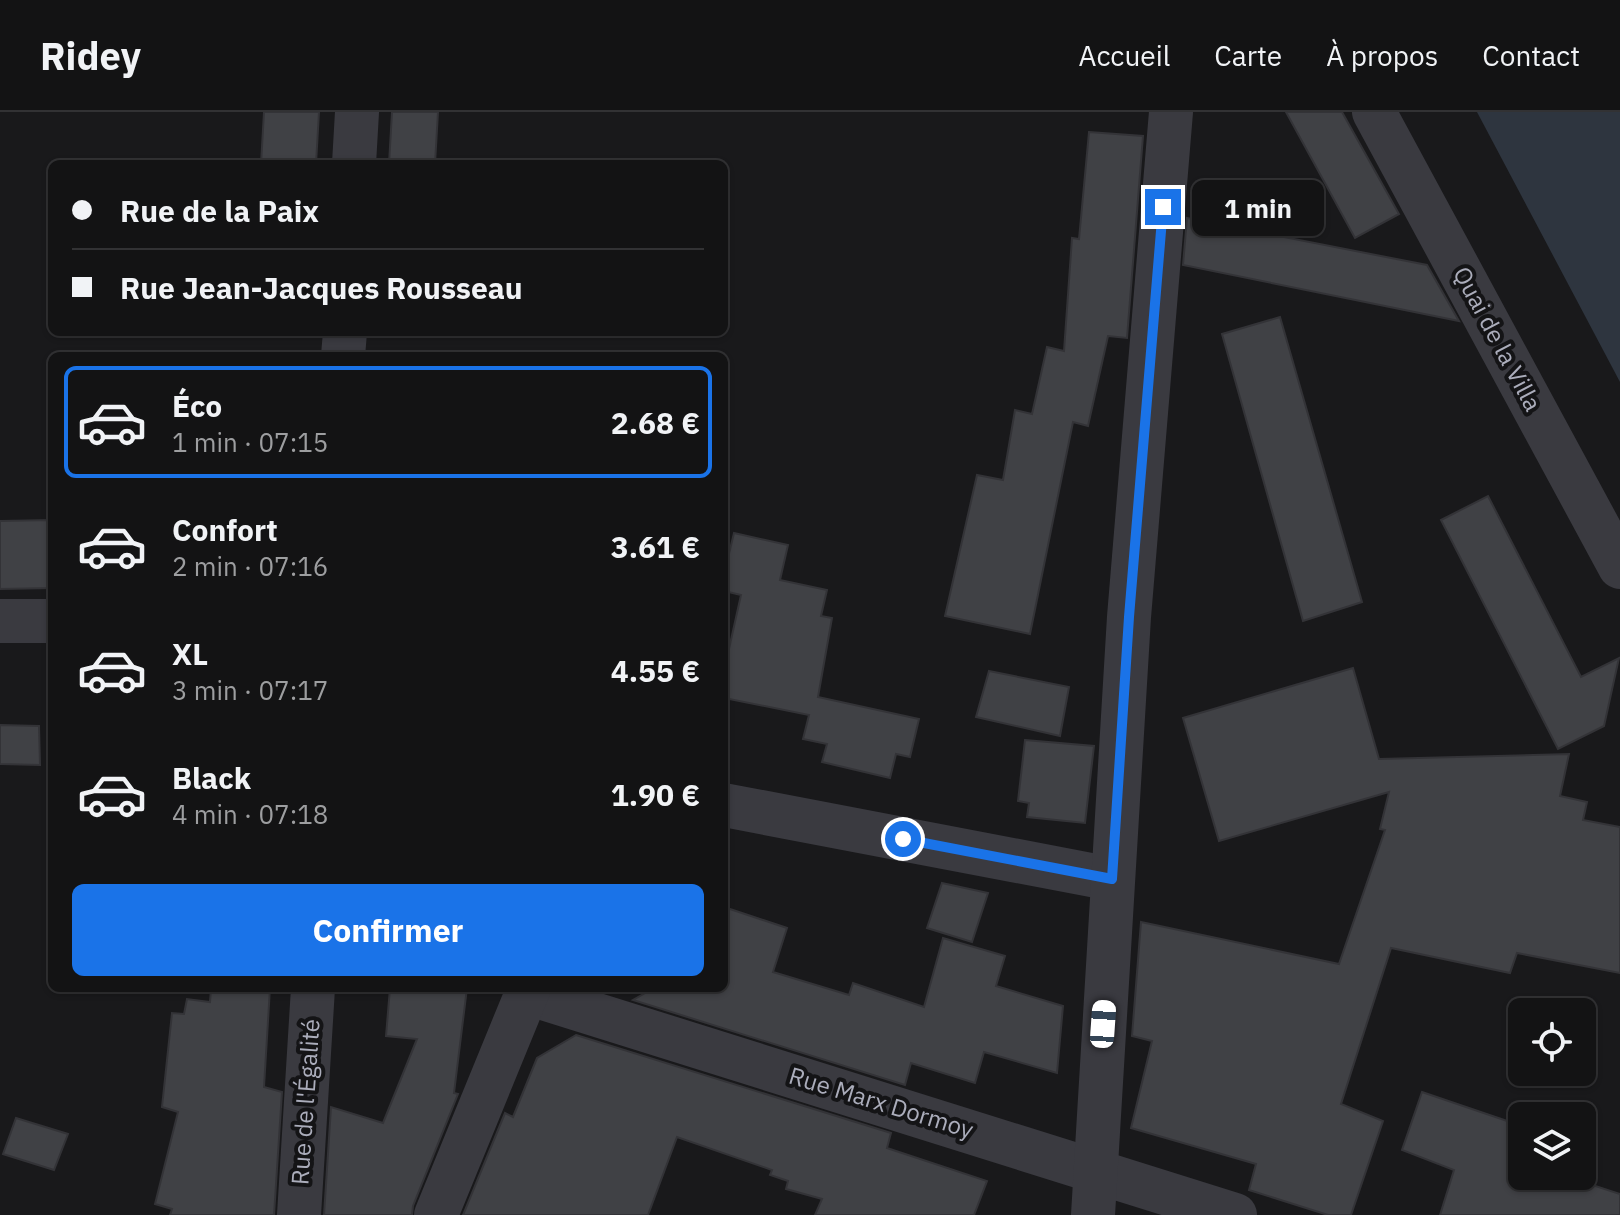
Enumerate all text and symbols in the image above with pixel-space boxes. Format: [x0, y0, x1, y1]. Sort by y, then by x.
text: Ridey [40, 31, 141, 80]
text: Accueil [1078, 37, 1170, 74]
text: Carte [1214, 37, 1282, 74]
text: À propos [1326, 37, 1438, 74]
text: Contact [1482, 37, 1580, 74]
callout: 1 min [1191, 179, 1323, 235]
route end [1145, 189, 1181, 225]
text: Rue de la Paix [120, 191, 319, 230]
text: 1 min [1224, 191, 1292, 225]
street label: Quai de la Villa [1446, 261, 1549, 417]
text: Rue Jean-Jacques Rousseau [120, 268, 523, 307]
icon: car [76, 386, 148, 458]
text: Éco [172, 386, 222, 425]
text: 2.68 € [611, 403, 700, 442]
text: 1 min · 07:15 [172, 425, 328, 459]
icon: car [76, 510, 148, 582]
text: Confort [172, 510, 278, 549]
text: 3.61 € [611, 527, 700, 566]
text: 2 min · 07:16 [172, 549, 328, 583]
icon: car [76, 634, 148, 706]
text: XL [172, 634, 208, 673]
text: 4.55 € [611, 651, 700, 690]
text: 3 min · 07:17 [172, 673, 328, 707]
icon: car [76, 758, 148, 830]
text: Black [172, 758, 251, 797]
text: 1.90 € [611, 775, 700, 814]
text: 4 min · 07:18 [172, 797, 328, 831]
route start [885, 821, 921, 857]
button: Confirmer [72, 884, 704, 976]
map controls [1508, 998, 1596, 1190]
button: locate [1508, 998, 1596, 1086]
car [1089, 999, 1117, 1049]
street label: Rue de l'Égalité [283, 1018, 327, 1186]
street label: Rue Marx Dormoy [785, 1059, 977, 1145]
button: layers [1508, 1102, 1596, 1190]

